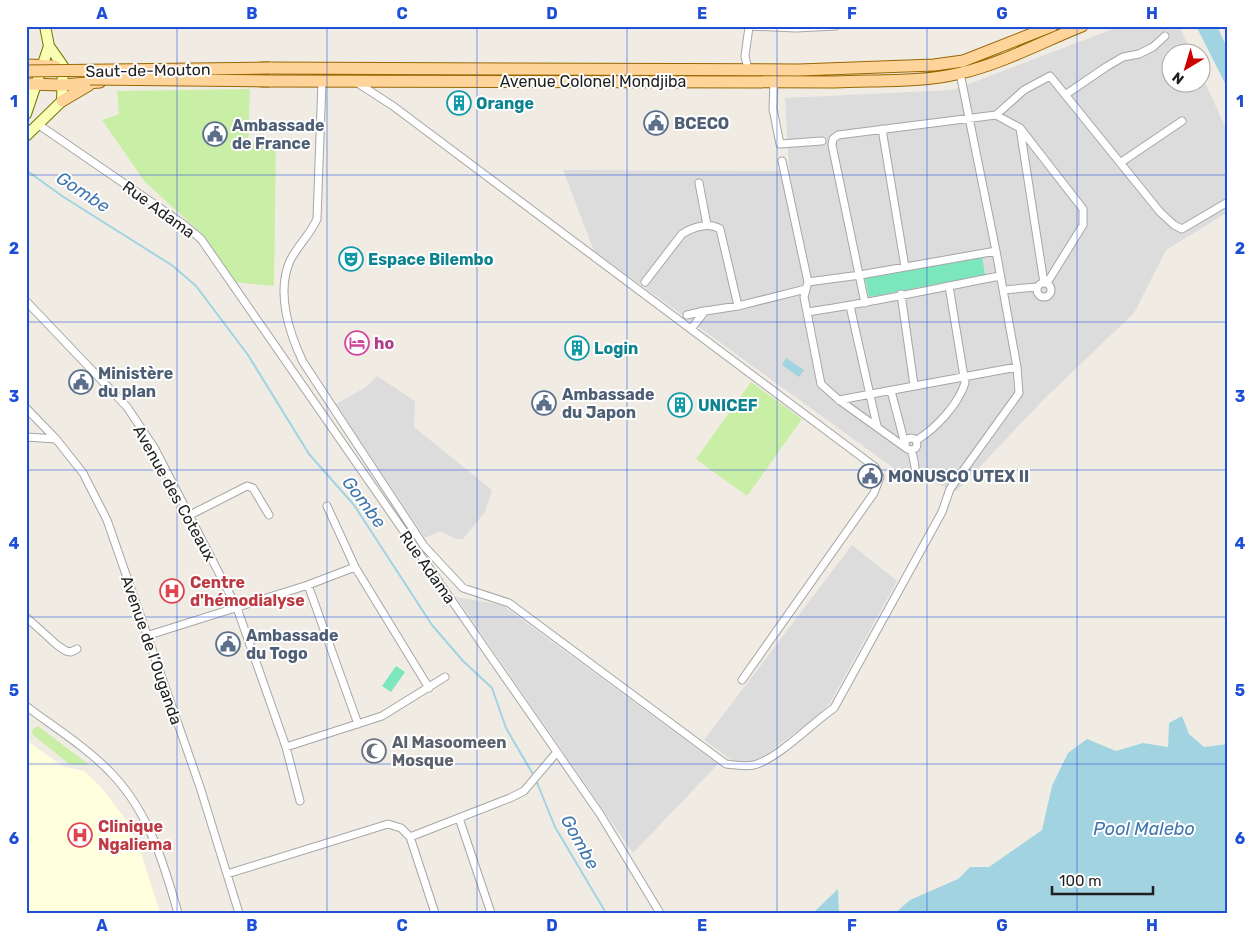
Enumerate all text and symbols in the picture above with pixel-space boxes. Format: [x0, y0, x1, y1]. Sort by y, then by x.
text: A [96, 4, 108, 23]
text: B [246, 4, 258, 23]
text: C [396, 4, 408, 23]
text: D [546, 4, 558, 23]
text: E [697, 4, 707, 23]
text: F [847, 4, 857, 23]
text: G [996, 4, 1008, 23]
text: H [1146, 4, 1158, 23]
north arrow [1162, 42, 1212, 92]
street label: Saut-de-Mouton [85, 60, 211, 81]
text: N [1169, 68, 1188, 88]
street label: Avenue Colonel Mondjiba [500, 72, 686, 91]
building icon: Orange [446, 90, 472, 116]
text: 1 [10, 92, 18, 111]
text: 1 [1236, 92, 1244, 111]
place label: Orange [476, 94, 534, 113]
public building icon: BCECO [643, 110, 669, 136]
place label: BCECO [674, 114, 729, 133]
place label: Ambassade de France [232, 116, 324, 153]
public building icon: Ambassade de France [202, 121, 228, 147]
water label: Gombe [52, 167, 114, 217]
street label: Rue Adama [119, 177, 199, 242]
text: 2 [9, 239, 19, 258]
text: 2 [1235, 239, 1245, 258]
theatre icon: Espace Bilembo [338, 246, 364, 272]
place label: Espace Bilembo [368, 250, 494, 269]
hotel icon: ho [344, 330, 370, 356]
place label: ho [374, 334, 394, 353]
building icon: Login [564, 335, 590, 361]
place label: Login [594, 339, 638, 358]
place label: Ministère du plan [98, 364, 173, 401]
public building icon: Ministère du plan [68, 369, 94, 395]
place label: Ambassade du Japon [562, 385, 654, 422]
text: 3 [9, 387, 19, 406]
text: 3 [1235, 387, 1245, 406]
public building icon: Ambassade du Japon [531, 390, 557, 416]
building icon: UNICEF [667, 392, 693, 418]
place label: UNICEF [698, 396, 758, 415]
street label: Avenue des Coteaux [129, 422, 220, 565]
public building icon: MONUSCO UTEX II [857, 463, 883, 489]
place label: MONUSCO UTEX II [888, 467, 1029, 486]
water label: Gombe [337, 472, 391, 532]
street label: Rue Adama [396, 527, 460, 607]
text: 4 [9, 534, 20, 553]
text: 4 [1235, 534, 1246, 553]
street label: Avenue de l’Ouganda [117, 573, 186, 727]
place label: Centre d'hémodialyse [190, 573, 305, 610]
hospital icon: Centre d'hémodialyse [159, 578, 185, 604]
place label: Ambassade du Togo [246, 626, 338, 663]
public building icon: Ambassade du Togo [215, 631, 241, 657]
text: 5 [9, 681, 19, 700]
text: 5 [1235, 681, 1245, 700]
place label: Al Masoomeen Mosque [392, 733, 506, 770]
mosque icon: Al Masoomeen Mosque [361, 738, 387, 764]
water label: Gombe [556, 811, 604, 873]
place label: Clinique Ngaliema [98, 817, 172, 854]
water label: Pool Malebo [1093, 818, 1195, 840]
hospital icon: Clinique Ngaliema [67, 822, 93, 848]
text: 6 [9, 829, 19, 848]
text: 6 [1235, 829, 1245, 848]
scale bar [1052, 864, 1153, 896]
text: 100 m [1059, 872, 1101, 890]
text: A [96, 916, 108, 935]
text: B [246, 916, 258, 935]
text: C [396, 916, 408, 935]
text: D [546, 916, 558, 935]
text: E [697, 916, 707, 935]
text: F [847, 916, 857, 935]
text: G [996, 916, 1008, 935]
text: H [1146, 916, 1158, 935]

